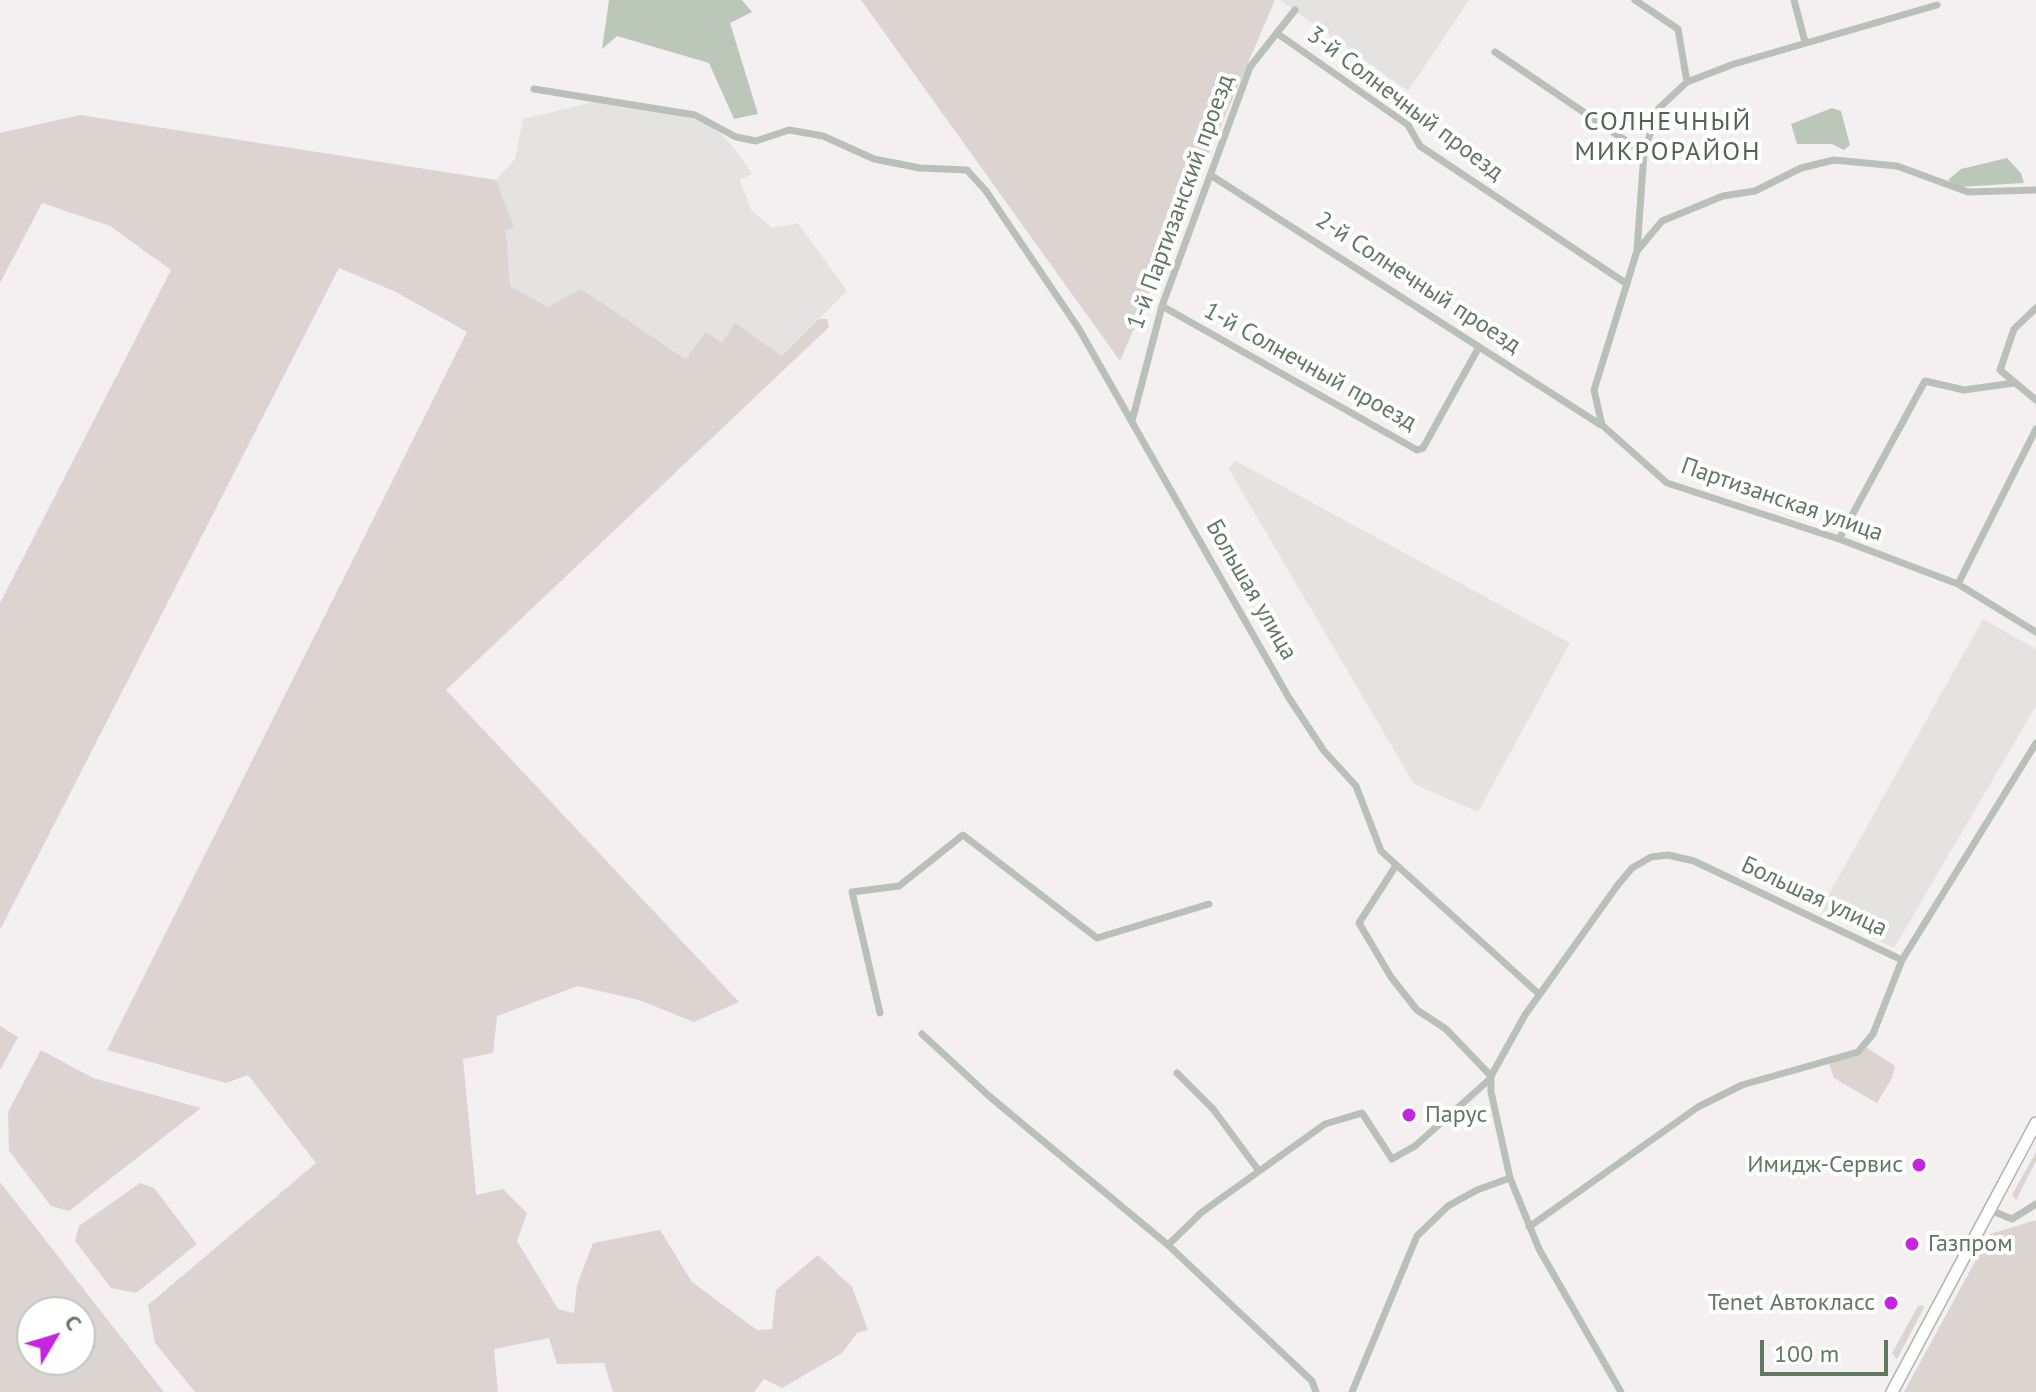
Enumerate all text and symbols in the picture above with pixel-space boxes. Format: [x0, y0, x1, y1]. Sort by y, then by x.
street label: 3-й Солнечный проезд [1301, 21, 1509, 187]
street label: 1-й Партизанский проезд [1121, 71, 1241, 333]
district label: СОЛНЕЧНЫЙ МИКРОРАЙОН [1574, 107, 1762, 168]
street label: 2-й Солнечный проезд [1310, 206, 1526, 360]
street label: 1-й Солнечный проезд [1199, 297, 1421, 437]
street label: Партизанская улица [1677, 452, 1887, 548]
street label: Большая улица [1199, 515, 1303, 665]
street label: Большая улица [1737, 851, 1891, 943]
place label: Парус [1425, 1101, 1487, 1129]
marker: Парус [1400, 1106, 1418, 1124]
place label: Имидж-Сервис [1747, 1151, 1903, 1179]
marker: Имидж-Сервис [1910, 1156, 1928, 1174]
place label: Газпром [1928, 1230, 2013, 1258]
marker: Газпром [1903, 1235, 1921, 1253]
place label: Tenet Автокласс [1707, 1289, 1875, 1317]
marker: Tenet Автокласс [1882, 1294, 1900, 1312]
north arrow [16, 1296, 96, 1376]
text: С [59, 1309, 88, 1336]
scale bar [1764, 1324, 1892, 1374]
text: 100 m [1774, 1338, 1839, 1369]

